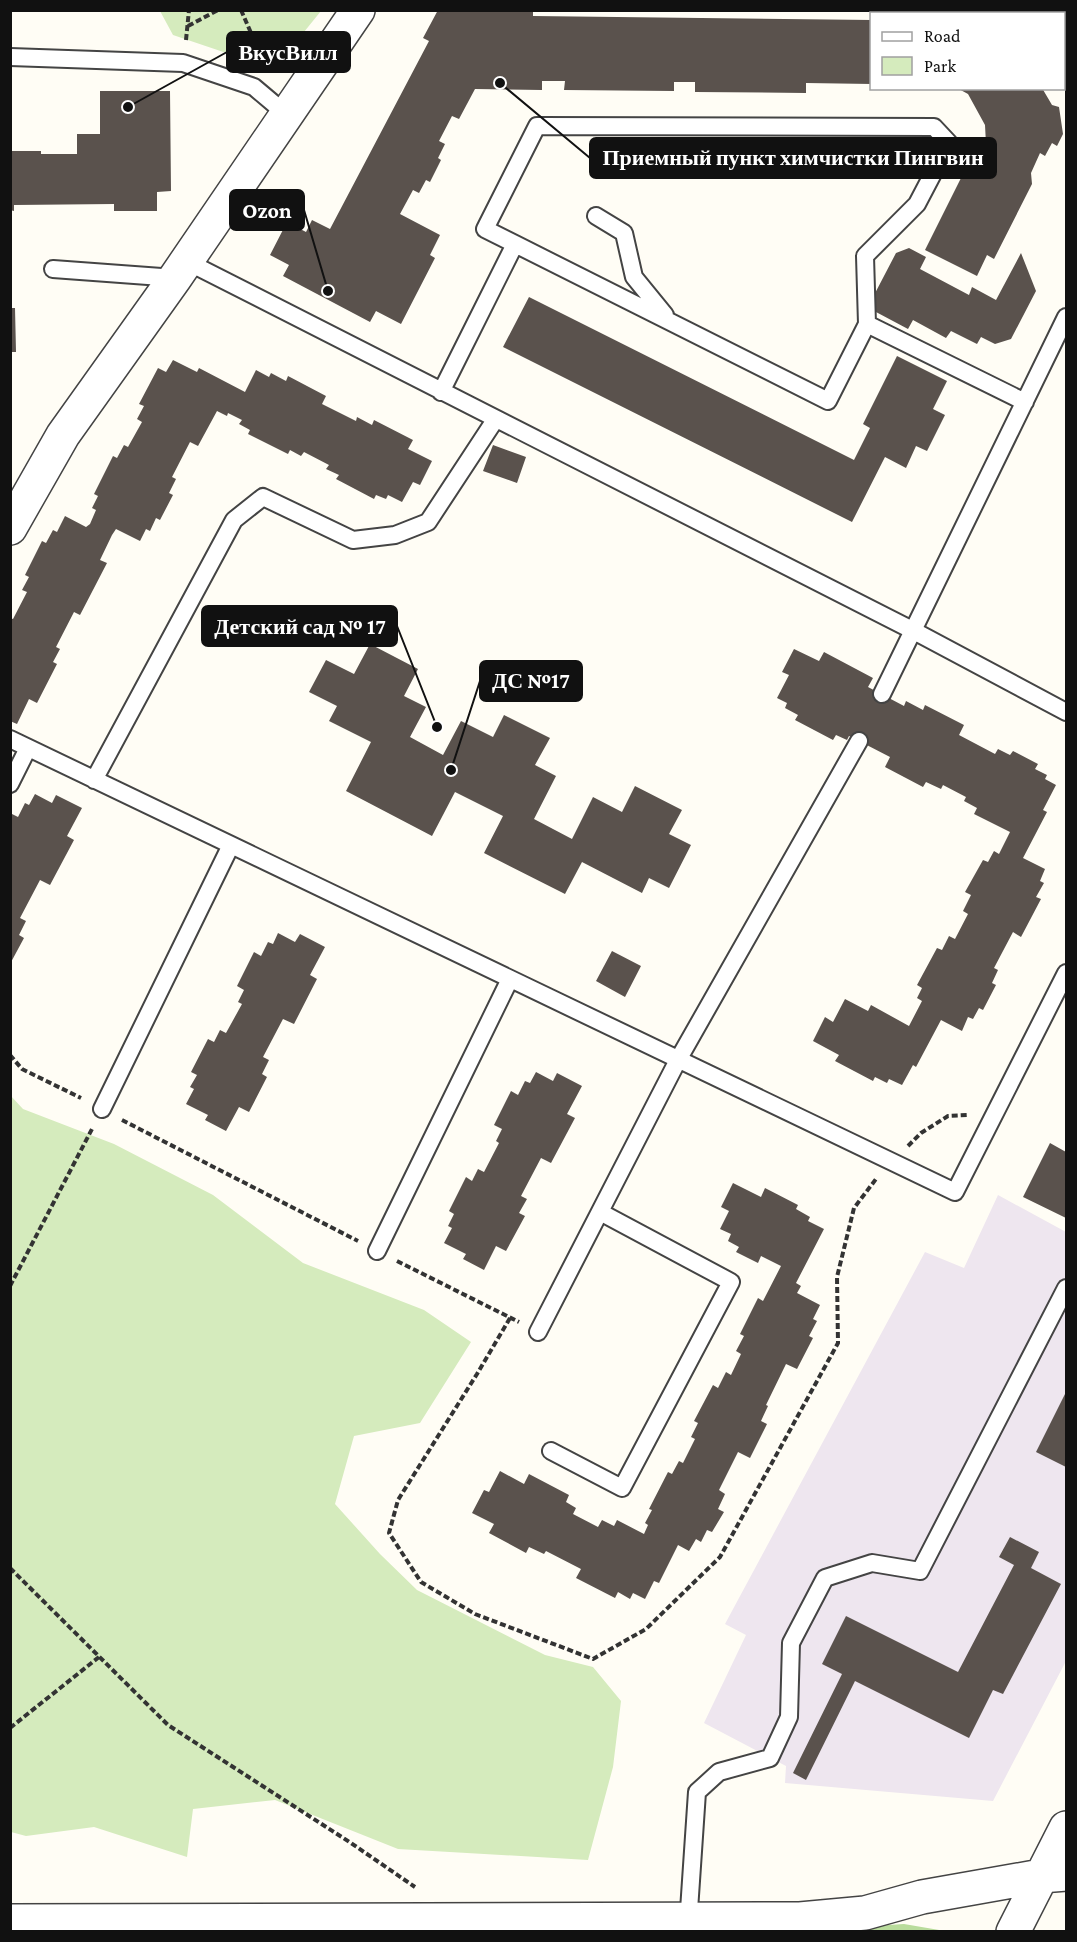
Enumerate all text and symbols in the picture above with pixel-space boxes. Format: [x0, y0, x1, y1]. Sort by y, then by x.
legend [870, 12, 1065, 90]
text: Road [924, 26, 961, 46]
callout: ВкусВилл [227, 32, 350, 72]
text: ВкусВилл [238, 40, 338, 65]
text: Park [924, 56, 956, 76]
callout: Приемный пункт химчистки Пингвин [590, 138, 996, 178]
text: Приемный пункт химчистки Пингвин [602, 145, 984, 170]
callout: Ozon [230, 190, 304, 230]
text: Ozon [242, 198, 292, 223]
callout: Детский сад № 17 [202, 606, 397, 646]
text: Детский сад № 17 [214, 614, 386, 639]
callout: ДС №17 [480, 661, 582, 701]
text: ДС №17 [492, 668, 570, 693]

